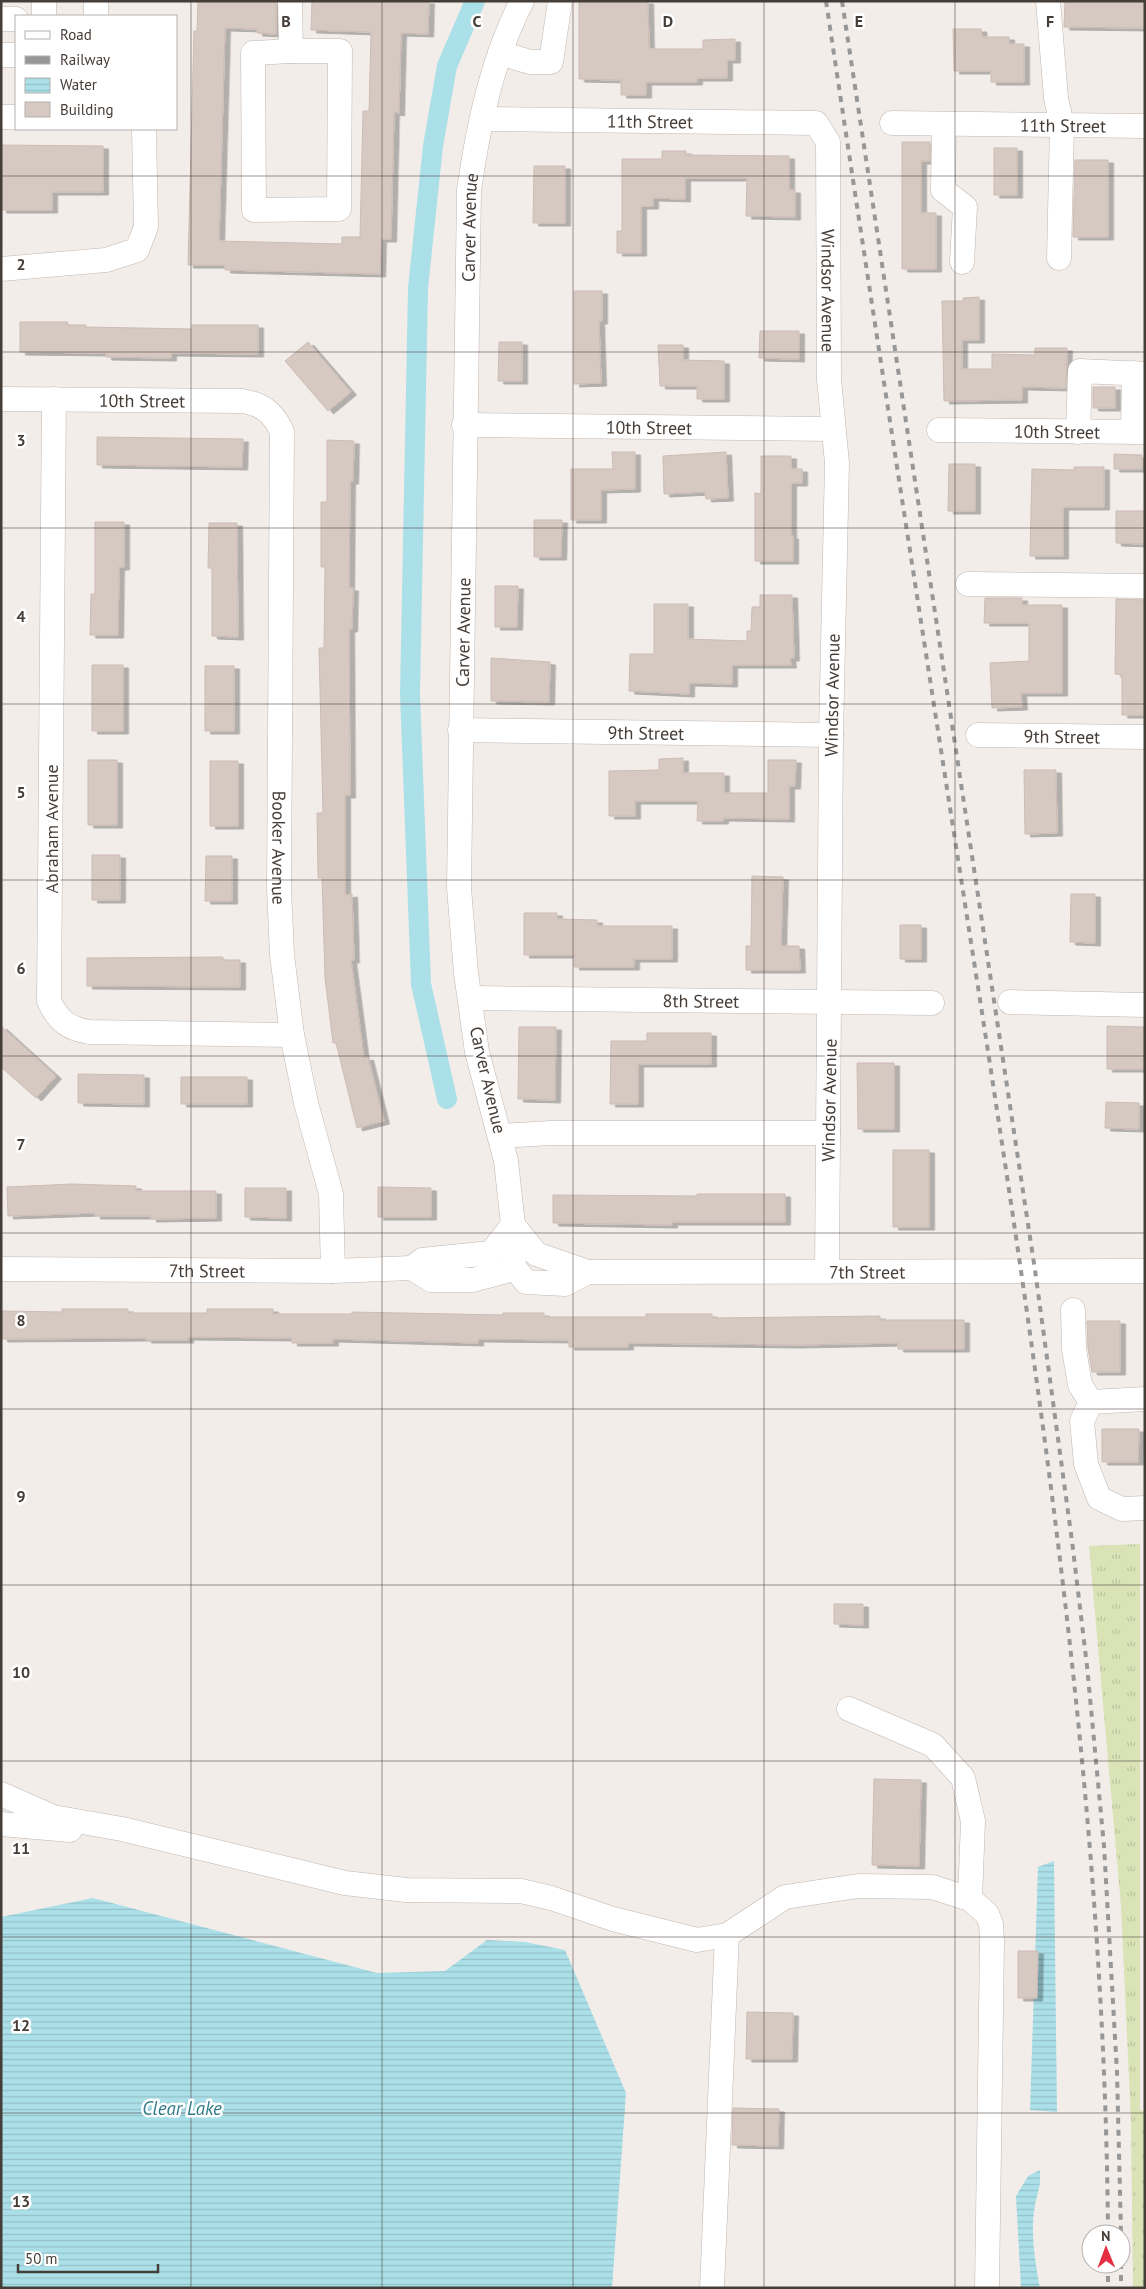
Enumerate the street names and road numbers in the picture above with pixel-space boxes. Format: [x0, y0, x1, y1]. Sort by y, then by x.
street label: 11th Street [607, 109, 693, 133]
street label: 11th Street [1020, 113, 1106, 137]
street label: Carver Avenue [456, 171, 483, 282]
street label: Windsor Avenue [817, 229, 840, 352]
street label: 10th Street [99, 388, 185, 412]
street label: 10th Street [606, 415, 692, 439]
street label: 10th Street [1014, 419, 1100, 443]
street label: Carver Avenue [450, 577, 475, 687]
street label: Windsor Avenue [819, 633, 845, 757]
street label: 9th Street [608, 720, 684, 745]
street label: 9th Street [1024, 724, 1100, 748]
street label: Abraham Avenue [40, 764, 63, 894]
street label: Booker Avenue [267, 791, 291, 905]
street label: 8th Street [663, 989, 739, 1012]
street label: Carver Avenue [465, 1024, 511, 1136]
street label: Windsor Avenue [816, 1038, 842, 1162]
street label: 7th Street [169, 1259, 245, 1282]
street label: 7th Street [829, 1260, 905, 1283]

